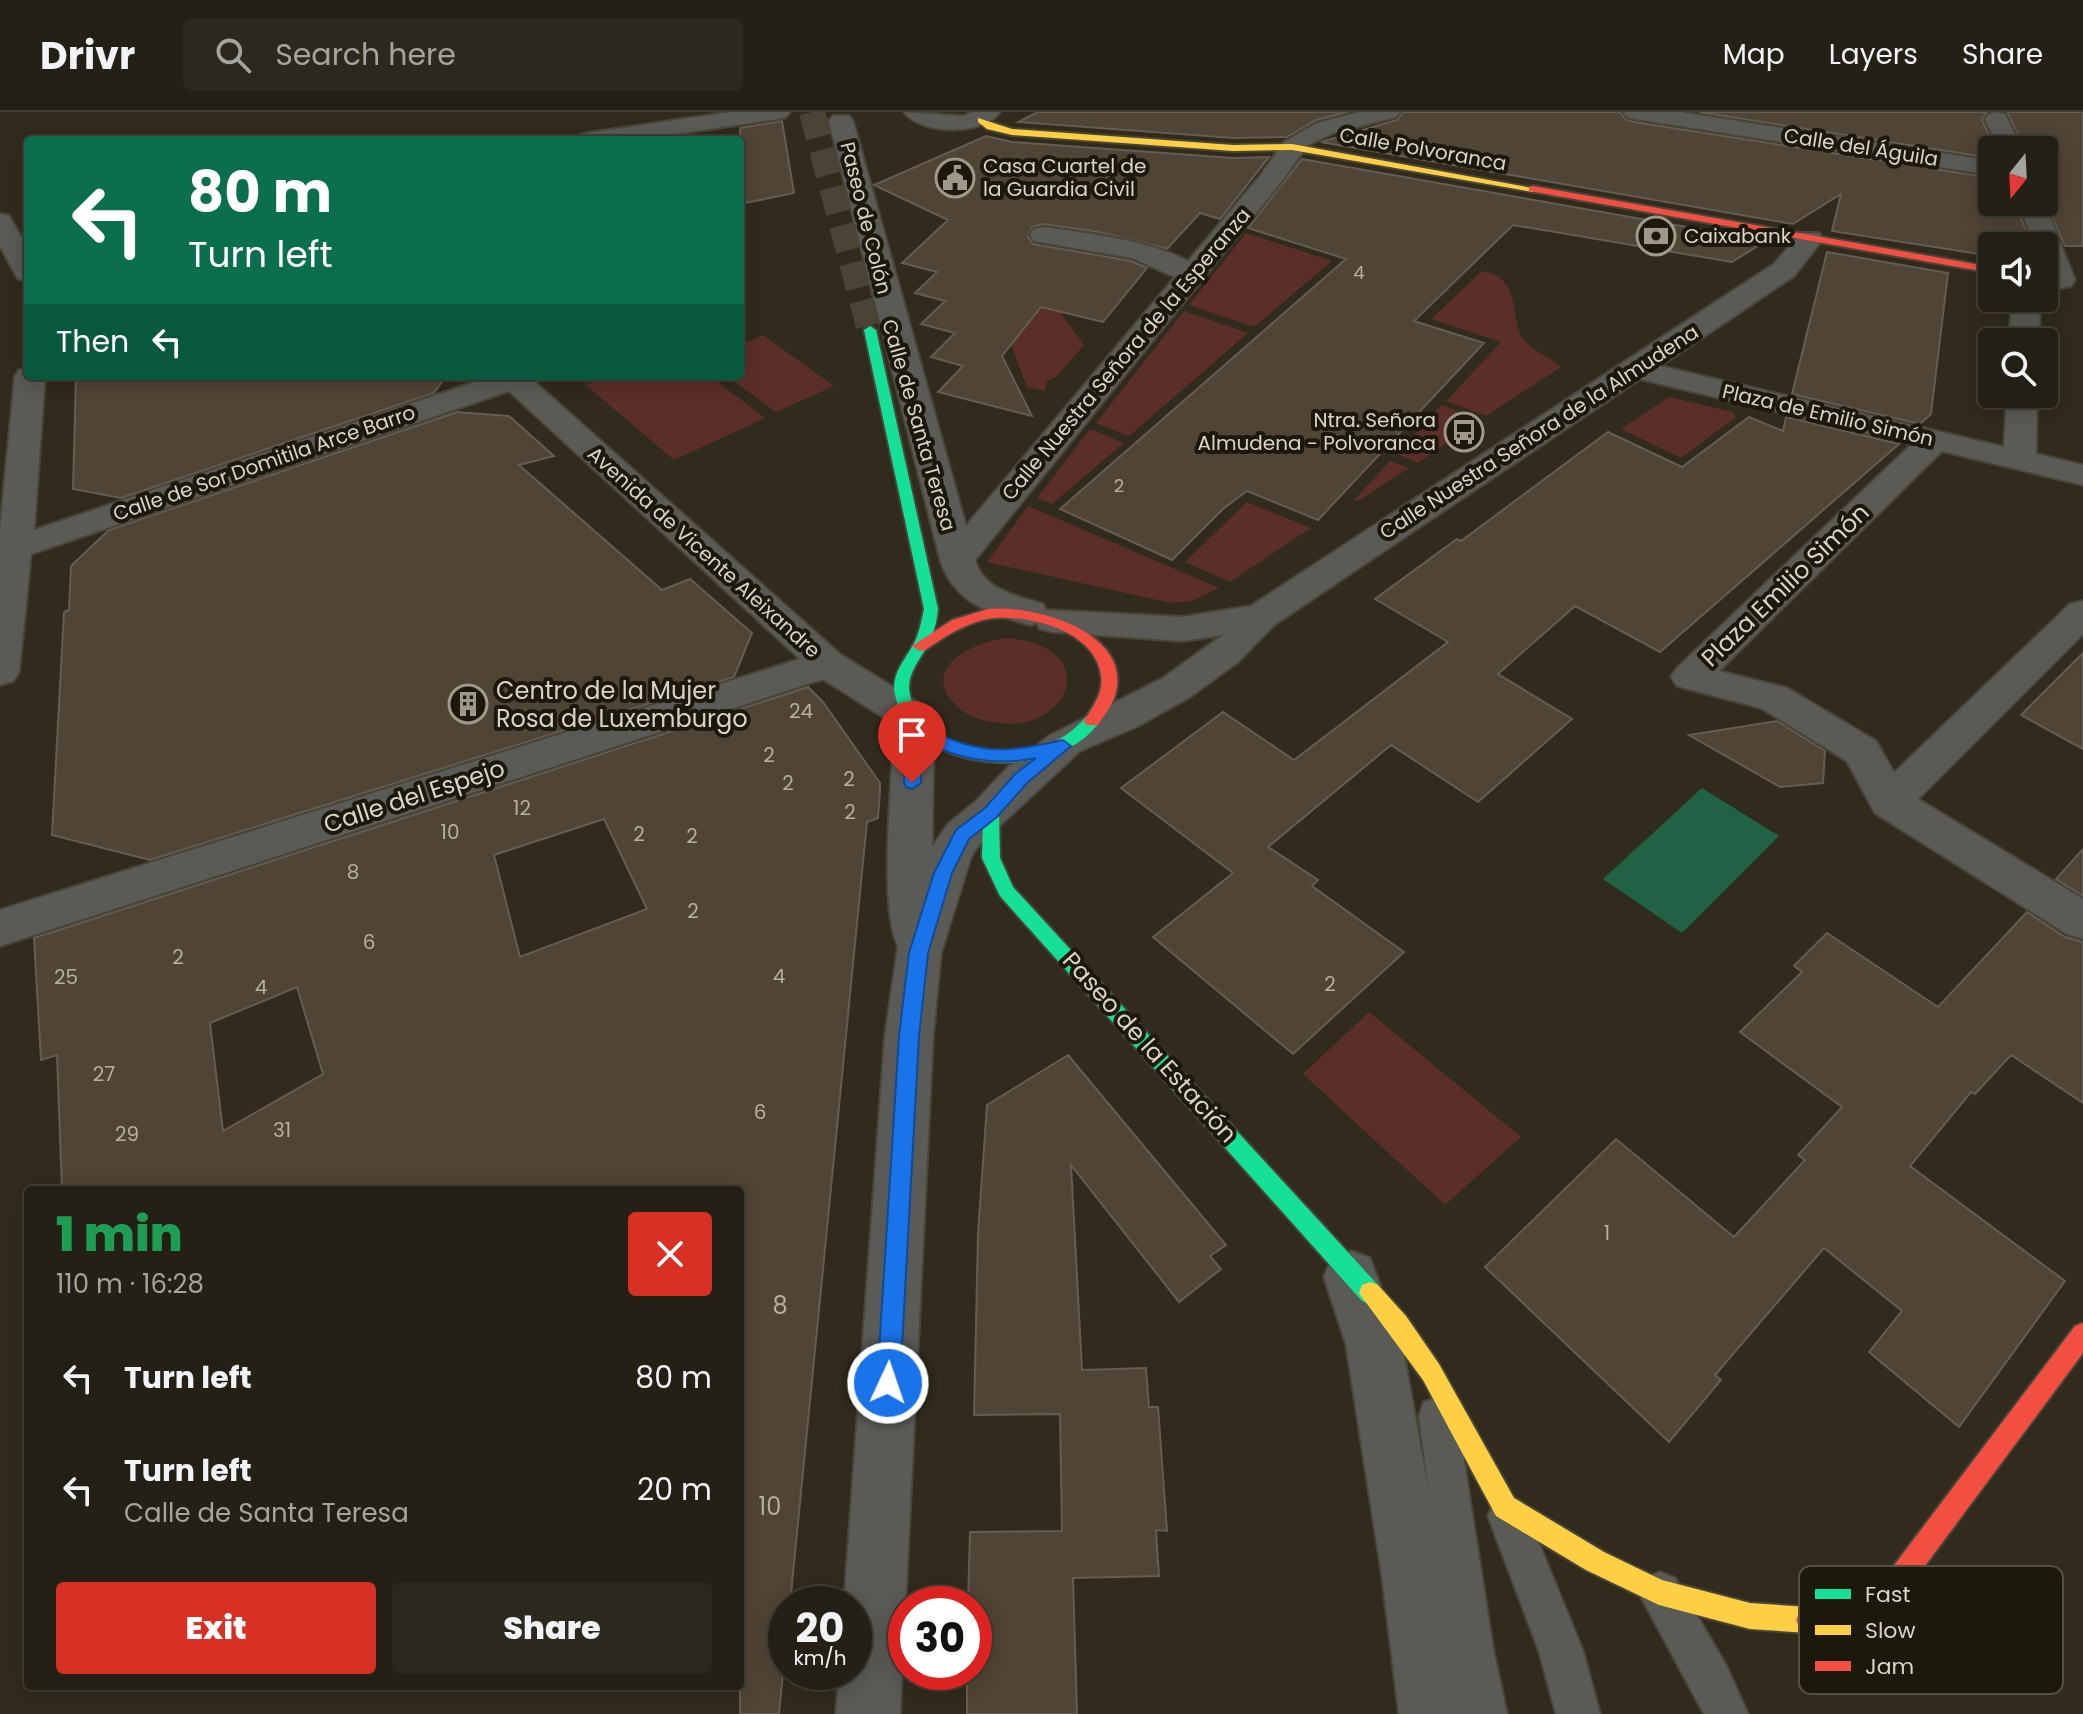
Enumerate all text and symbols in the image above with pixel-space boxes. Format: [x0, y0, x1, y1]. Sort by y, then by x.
search box [183, 19, 743, 91]
text: Drivr [40, 29, 135, 82]
icon: search [211, 33, 255, 77]
text: Search here [275, 33, 456, 76]
text: Map [1723, 35, 1785, 74]
text: Layers [1829, 35, 1918, 74]
text: Share [1962, 35, 2043, 74]
street label: Calle Polvoranca [1337, 121, 1509, 177]
street label: Calle del Águila [1782, 121, 1940, 173]
north arrow [1978, 136, 2058, 216]
map controls [1978, 136, 2058, 408]
street label: Paseo de Colón [834, 139, 898, 297]
place label: Casa Cuartel de la Guardia Civil [983, 152, 1146, 203]
text: 80 m [188, 153, 332, 232]
public building icon: Casa Cuartel de la Guardia Civil [934, 157, 976, 199]
icon: left [56, 168, 160, 272]
street label: Calle Nuestra Señora de la Esperanza [995, 202, 1257, 506]
bank icon: Caixabank [1635, 215, 1677, 257]
place label: Caixabank [1684, 222, 1792, 250]
text: Turn left [188, 229, 333, 280]
button: sound [1978, 232, 2058, 312]
house number: 4 [1353, 260, 1365, 285]
street label: Calle de Santa Teresa [875, 316, 963, 534]
street label: Calle Nuestra Señora de la Almudena [1374, 318, 1704, 546]
text: Then [56, 320, 129, 363]
icon: left [145, 320, 189, 364]
button: search [1978, 328, 2058, 408]
street label: Plaza de Emilio Simón [1720, 377, 1936, 453]
street label: Calle de Sor Domitila Arce Barro [109, 398, 419, 528]
place label: Ntra. Señora Almudena - Polvoranca [1198, 406, 1436, 457]
bus stop icon: Ntra. Señora Almudena - Polvoranca [1443, 411, 1485, 453]
street label: Avenida de Vicente Aleixandre [582, 440, 826, 664]
house number: 2 [1114, 473, 1124, 498]
street label: Plaza Emilio Simón [1694, 496, 1876, 674]
place label: Centro de la Mujer Rosa de Luxemburgo [496, 674, 748, 735]
building icon: Centro de la Mujer Rosa de Luxemburgo [447, 683, 489, 725]
house number: 24 [789, 697, 813, 725]
pin [878, 701, 946, 783]
icon: arrive [890, 713, 934, 757]
house number: 2 [763, 741, 775, 769]
street label: Calle del Espejo [319, 751, 509, 841]
house number: 2 [843, 765, 855, 793]
house number: 2 [782, 769, 794, 797]
house number: 12 [513, 794, 531, 822]
house number: 2 [844, 798, 856, 826]
house number: 10 [441, 818, 459, 846]
house number: 2 [633, 820, 645, 848]
house number: 2 [686, 822, 698, 850]
house number: 8 [347, 858, 359, 886]
house number: 2 [687, 897, 699, 925]
house number: 6 [363, 928, 375, 956]
house number: 2 [172, 943, 184, 971]
street label: Paseo de la Estación [1055, 944, 1245, 1150]
house number: 4 [773, 962, 785, 990]
house number: 25 [54, 963, 78, 991]
house number: 2 [1324, 970, 1336, 998]
house number: 4 [255, 973, 267, 1001]
house number: 27 [93, 1060, 115, 1088]
house number: 6 [754, 1098, 766, 1126]
house number: 31 [273, 1116, 291, 1144]
house number: 29 [115, 1120, 139, 1148]
text: 1 min [56, 1201, 183, 1268]
button: close [628, 1212, 712, 1296]
house number: 1 [1604, 1219, 1610, 1247]
text: 110 m · 16:28 [56, 1266, 204, 1302]
house number: 8 [772, 1289, 788, 1322]
position arrow [846, 1341, 930, 1425]
icon: left [56, 1356, 100, 1400]
text: Turn left [124, 1356, 252, 1399]
text: 80 m [635, 1356, 712, 1399]
text: Turn left [124, 1449, 252, 1492]
icon: left [56, 1468, 100, 1512]
text: 20 m [637, 1468, 712, 1511]
house number: 10 [759, 1490, 781, 1523]
text: Calle de Santa Teresa [124, 1495, 409, 1531]
legend [1799, 1566, 2063, 1694]
text: Fast [1865, 1579, 1910, 1610]
button: Exit [56, 1582, 376, 1674]
button: Share [392, 1582, 712, 1674]
speed limit sign: 30 [888, 1586, 992, 1690]
text: 20 [796, 1600, 844, 1656]
text: Slow [1865, 1615, 1915, 1646]
text: km/h [793, 1644, 847, 1672]
text: Jam [1865, 1651, 1914, 1682]

